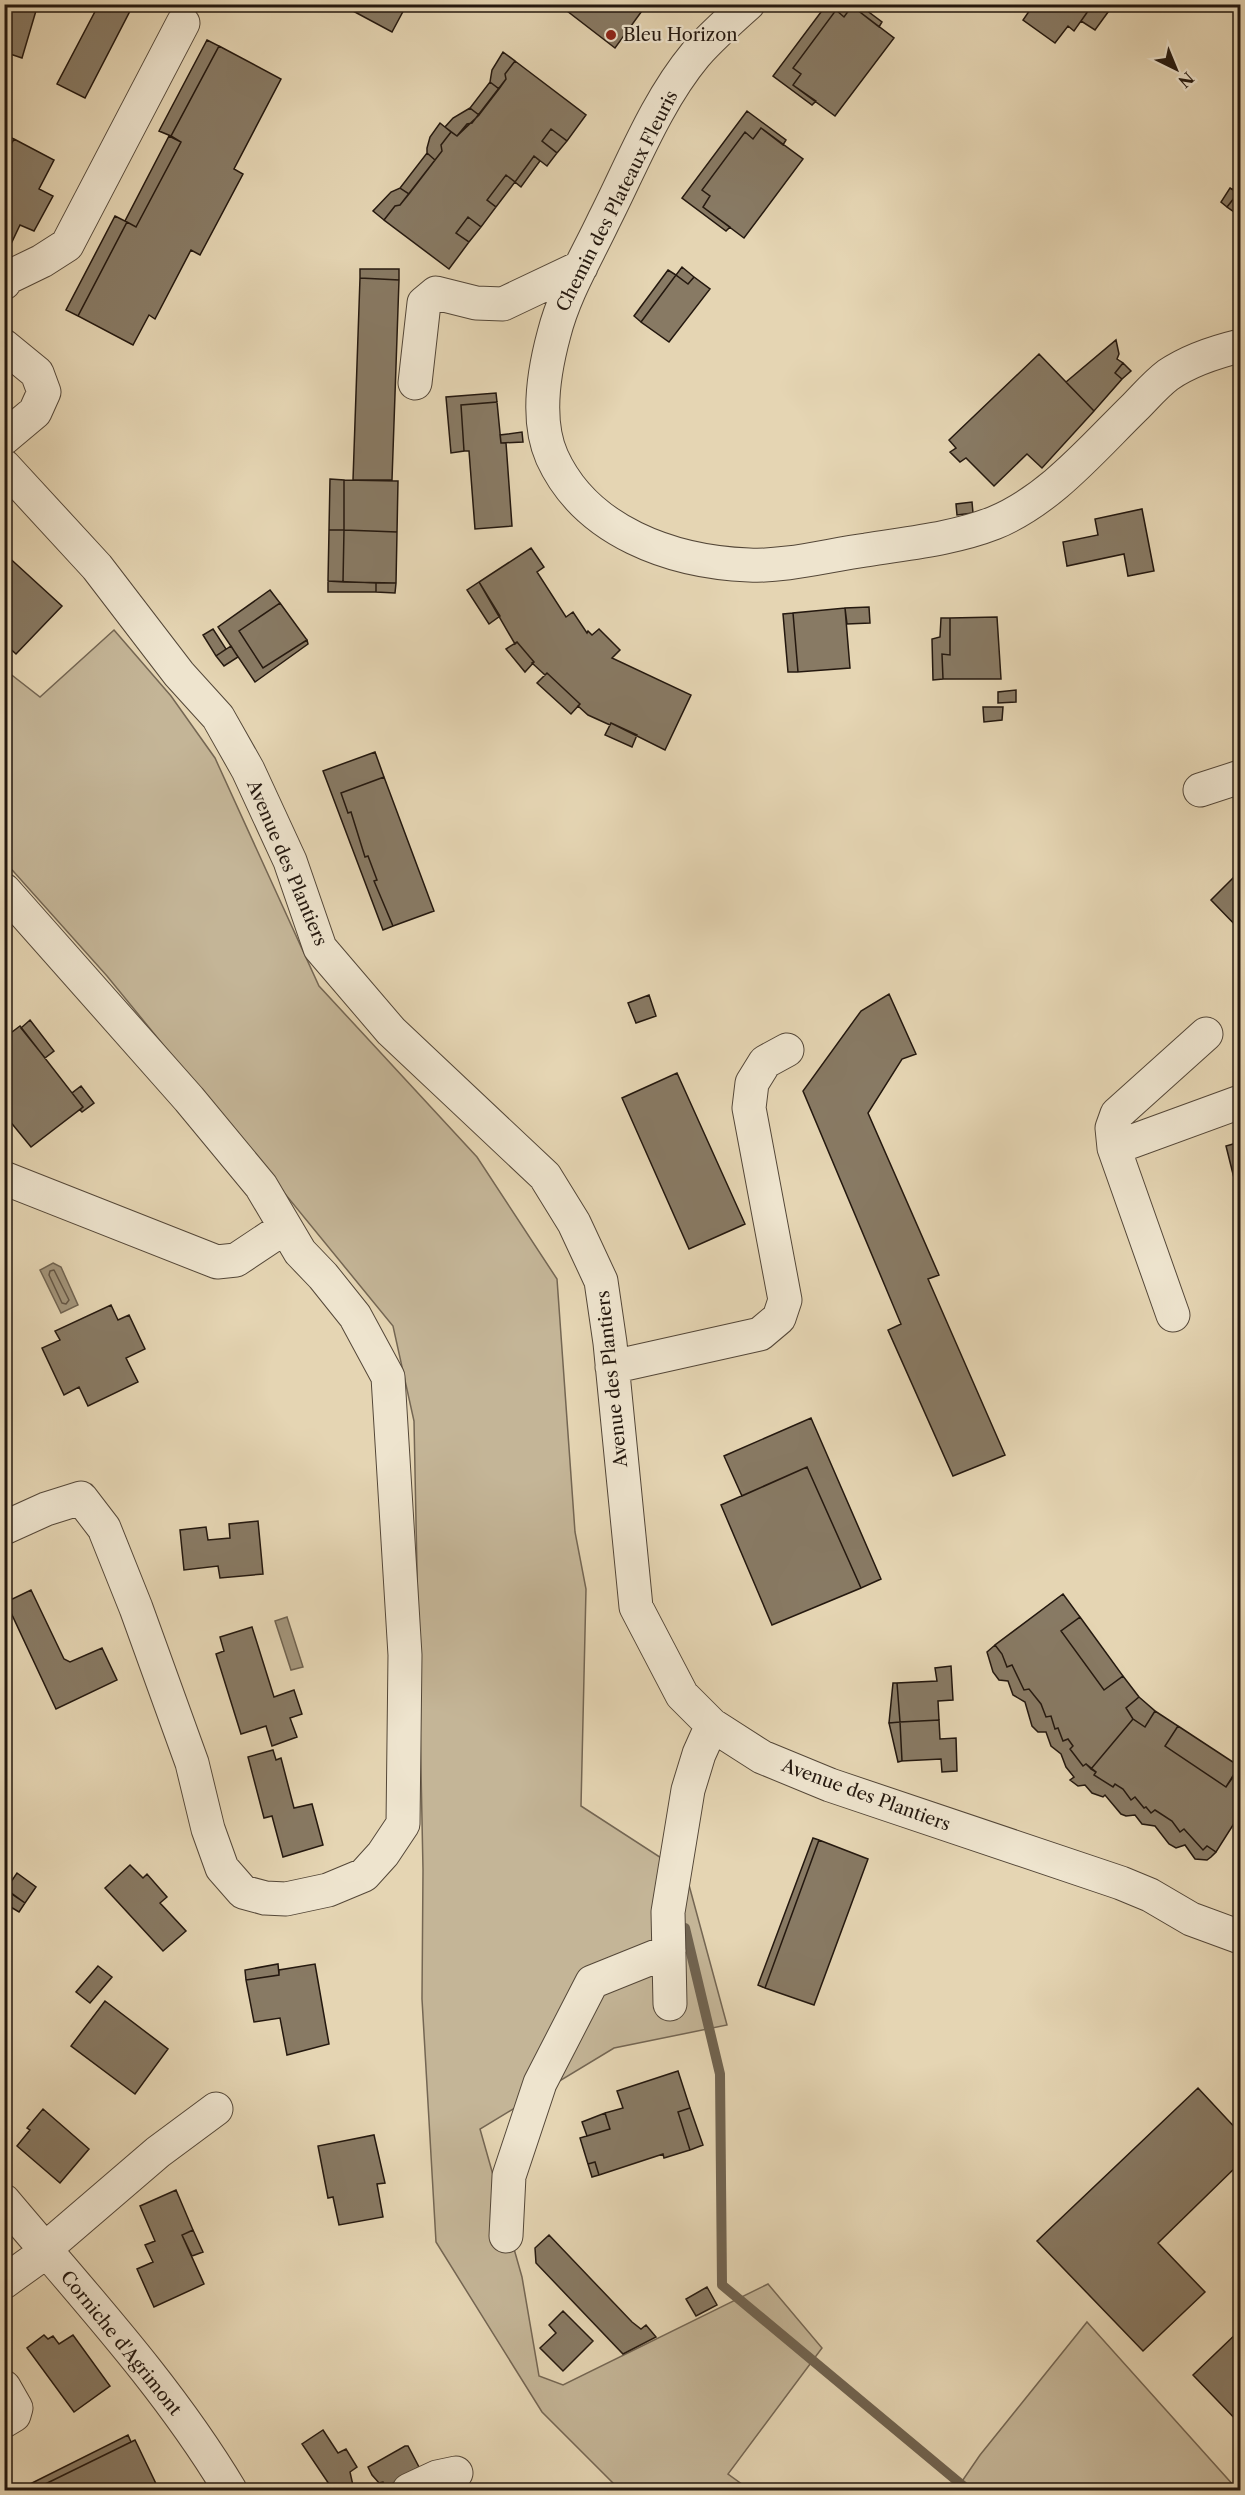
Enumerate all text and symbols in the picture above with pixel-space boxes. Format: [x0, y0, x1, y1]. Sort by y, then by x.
place label: Bleu Horizon [623, 24, 737, 46]
marker: Bleu Horizon [604, 28, 618, 42]
north arrow [1146, 39, 1206, 99]
text: N [1174, 68, 1198, 92]
street label: Chemin des Plateaux Fleuris [552, 87, 682, 315]
street label: Avenue des Plantiers [242, 776, 332, 949]
street label: Avenue des Plantiers [592, 1289, 632, 1470]
street label: Avenue des Plantiers [778, 1754, 953, 1836]
street label: Corniche d'Agrimont [56, 2266, 187, 2420]

